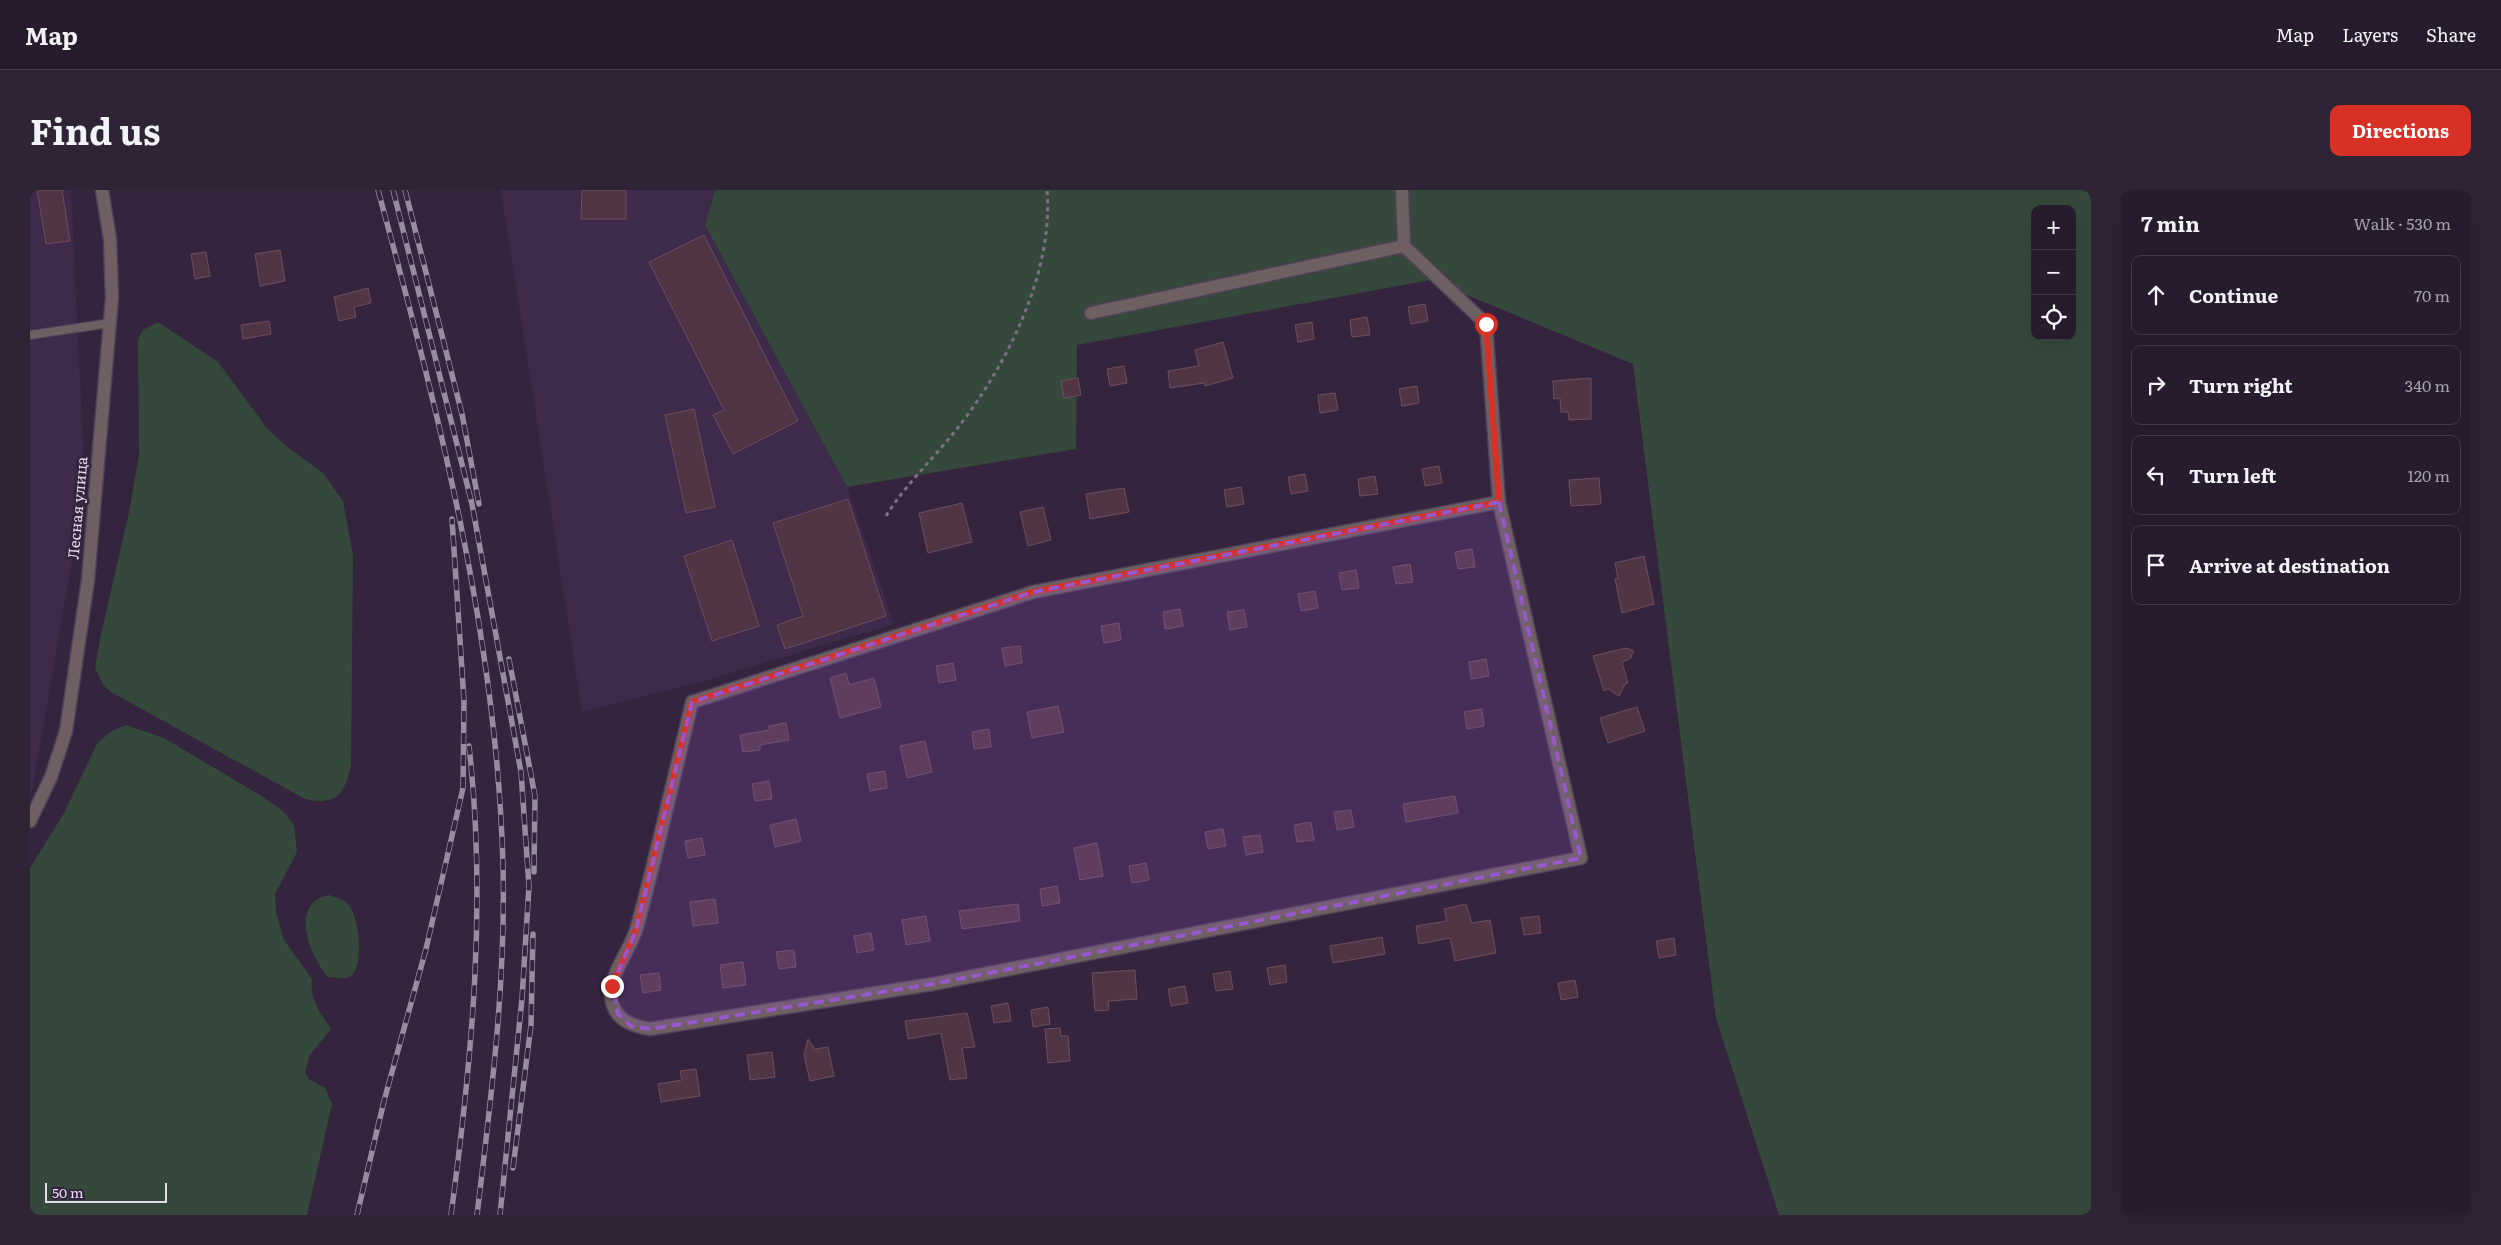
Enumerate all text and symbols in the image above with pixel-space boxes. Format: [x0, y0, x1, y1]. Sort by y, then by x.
text: Map [25, 17, 78, 52]
text: Map [2276, 21, 2314, 48]
text: Layers [2342, 21, 2398, 48]
text: Share [2426, 21, 2476, 48]
text: Find us [30, 104, 160, 156]
button: Directions [2330, 105, 2471, 156]
map controls [2031, 205, 2076, 340]
button: + [2031, 205, 2076, 250]
text: 7 min [2141, 207, 2200, 238]
text: Walk · 530 m [2354, 211, 2451, 235]
button: − [2031, 250, 2076, 295]
icon: ahead [2142, 281, 2170, 309]
text: Continue [2189, 281, 2278, 309]
text: 70 m [2414, 283, 2450, 307]
button: locate [2031, 295, 2076, 340]
route start [1475, 313, 1498, 336]
icon: right [2142, 371, 2170, 399]
text: Turn right [2189, 371, 2293, 399]
text: 340 m [2405, 373, 2450, 397]
street label: Лесная улица [61, 455, 93, 560]
icon: left [2142, 461, 2170, 489]
text: Turn left [2189, 461, 2276, 489]
text: 120 m [2407, 463, 2450, 487]
icon: arrive [2142, 551, 2170, 579]
text: Arrive at destination [2189, 551, 2390, 579]
route end [601, 975, 624, 998]
scale bar [45, 1180, 168, 1203]
text: 50 m [52, 1182, 84, 1202]

